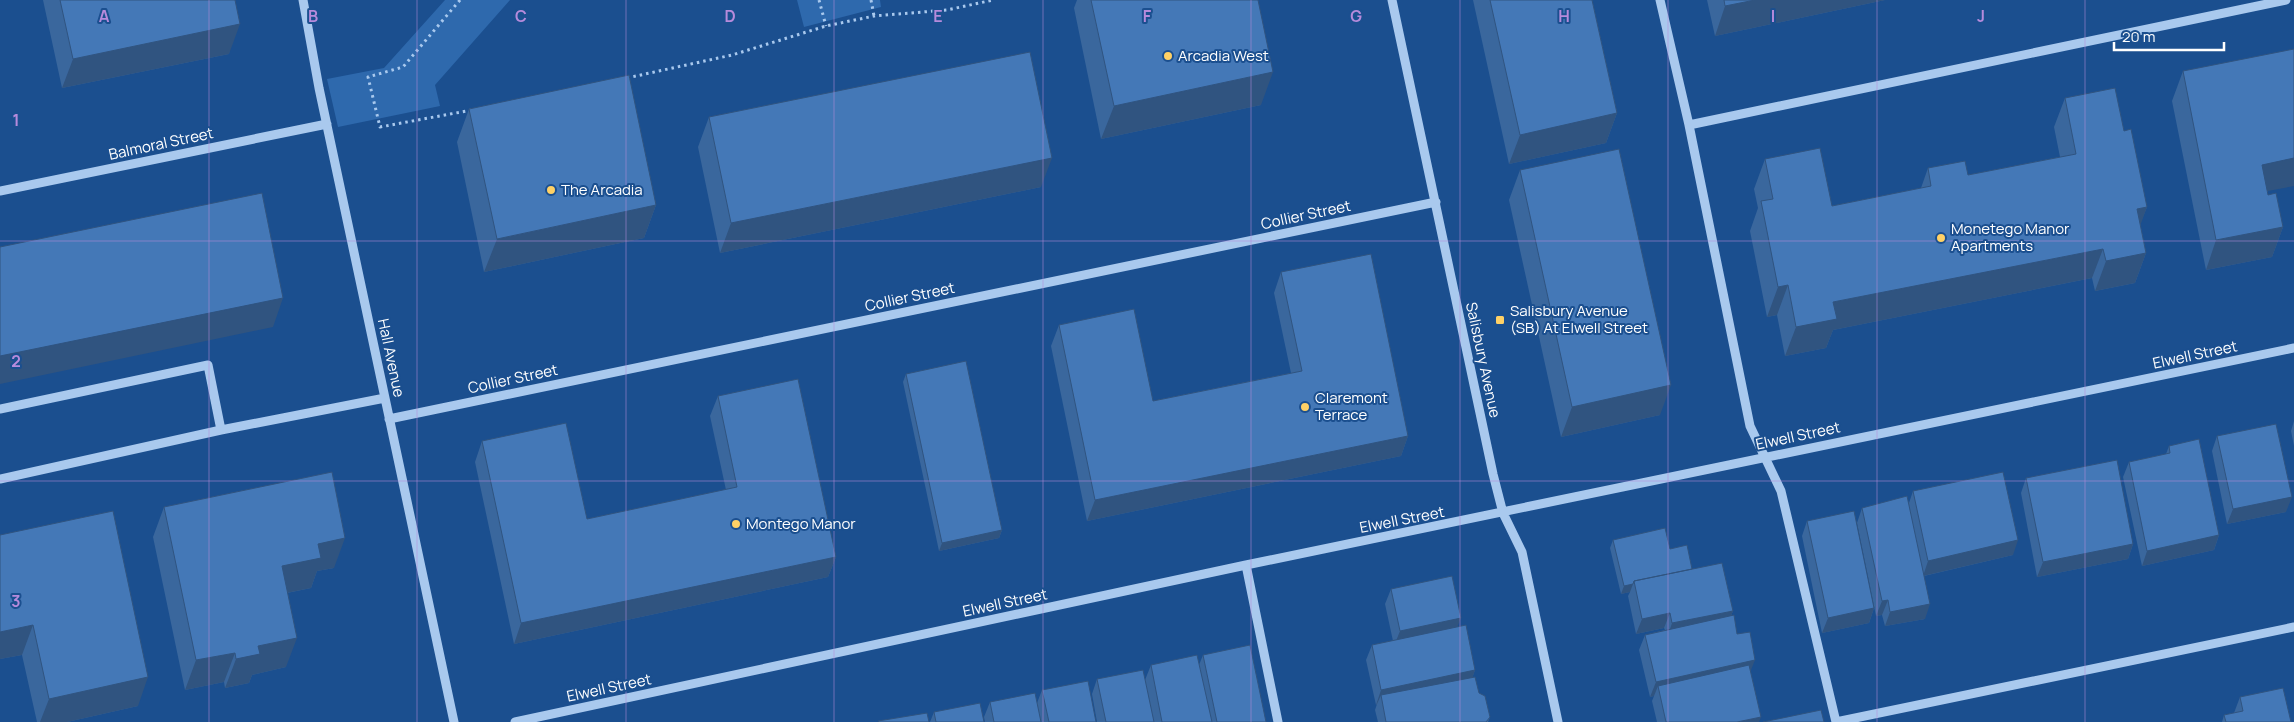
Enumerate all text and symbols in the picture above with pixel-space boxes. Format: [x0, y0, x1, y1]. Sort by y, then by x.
text: A [99, 5, 110, 27]
text: B [308, 5, 318, 27]
text: C [515, 5, 527, 27]
text: D [724, 5, 736, 27]
text: E [933, 5, 943, 27]
text: F [1143, 5, 1152, 27]
text: G [1350, 5, 1362, 27]
text: H [1558, 5, 1570, 27]
text: I [1771, 5, 1775, 27]
text: J [1977, 5, 1985, 27]
scale bar [2114, 20, 2224, 52]
text: 20 m [2122, 26, 2155, 47]
place label: Arcadia West [1178, 45, 1269, 66]
marker: Arcadia West [1162, 50, 1174, 62]
text: 1 [12, 109, 20, 131]
street label: Balmoral Street [107, 122, 215, 165]
place label: The Arcadia [561, 179, 643, 200]
marker: The Arcadia [545, 184, 557, 196]
street label: Collier Street [1259, 195, 1353, 234]
place label: Monetego Manor Apartments [1951, 218, 2070, 256]
marker: Monetego Manor Apartments [1935, 232, 1947, 244]
street label: Collier Street [863, 277, 957, 316]
street label: Salisbury Avenue [1461, 300, 1506, 420]
place label: Salisbury Avenue (SB) At Elwell Street [1510, 300, 1648, 338]
marker: Salisbury Avenue (SB) At Elwell Street [1494, 314, 1506, 326]
street label: Hall Avenue [373, 317, 410, 399]
street label: Elwell Street [2151, 335, 2239, 374]
text: 2 [11, 350, 21, 372]
street label: Collier Street [466, 359, 560, 398]
place label: Claremont Terrace [1315, 387, 1388, 425]
marker: Claremont Terrace [1299, 401, 1311, 413]
street label: Elwell Street [1754, 416, 1842, 455]
street label: Elwell Street [1358, 501, 1446, 538]
place label: Montego Manor [746, 513, 856, 534]
marker: Montego Manor [730, 518, 742, 530]
street label: Elwell Street [961, 583, 1049, 622]
text: 3 [11, 590, 21, 612]
street label: Elwell Street [565, 668, 653, 707]

